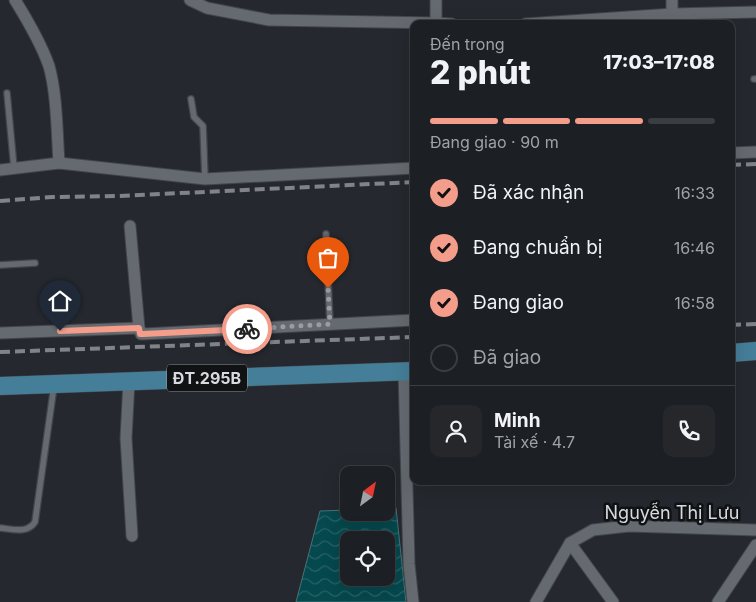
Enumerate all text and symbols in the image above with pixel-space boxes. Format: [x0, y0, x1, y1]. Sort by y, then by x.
text: Đến trong [430, 34, 505, 54]
text: 17:03–17:08 [603, 51, 715, 74]
text: 2 phút [430, 53, 531, 92]
text: Đang giao · 90 m [430, 132, 559, 152]
icon: check [430, 179, 458, 207]
text: Đã xác nhận [473, 181, 584, 204]
text: 16:33 [674, 183, 715, 203]
icon: check [430, 234, 458, 262]
text: Đang chuẩn bị [473, 236, 602, 259]
pin [307, 237, 349, 288]
text: 16:46 [674, 238, 715, 258]
icon: bag [314, 244, 342, 272]
pin [39, 280, 81, 331]
icon: home [46, 287, 74, 315]
icon: check [430, 289, 458, 317]
text: Đang giao [473, 291, 564, 314]
text: 16:58 [674, 293, 715, 313]
courier [222, 304, 272, 354]
icon: bike [233, 315, 261, 343]
text: Đã giao [473, 346, 541, 369]
road number: ĐT.295B [167, 364, 247, 392]
button: person [430, 405, 482, 457]
button: phone [663, 405, 715, 457]
text: Minh [494, 409, 541, 432]
text: Tài xế · 4.7 [494, 432, 575, 452]
north arrow [340, 466, 395, 521]
map controls [340, 466, 395, 586]
street label: Nguyễn Thị Lưu [605, 502, 739, 523]
button: locate [340, 531, 395, 586]

